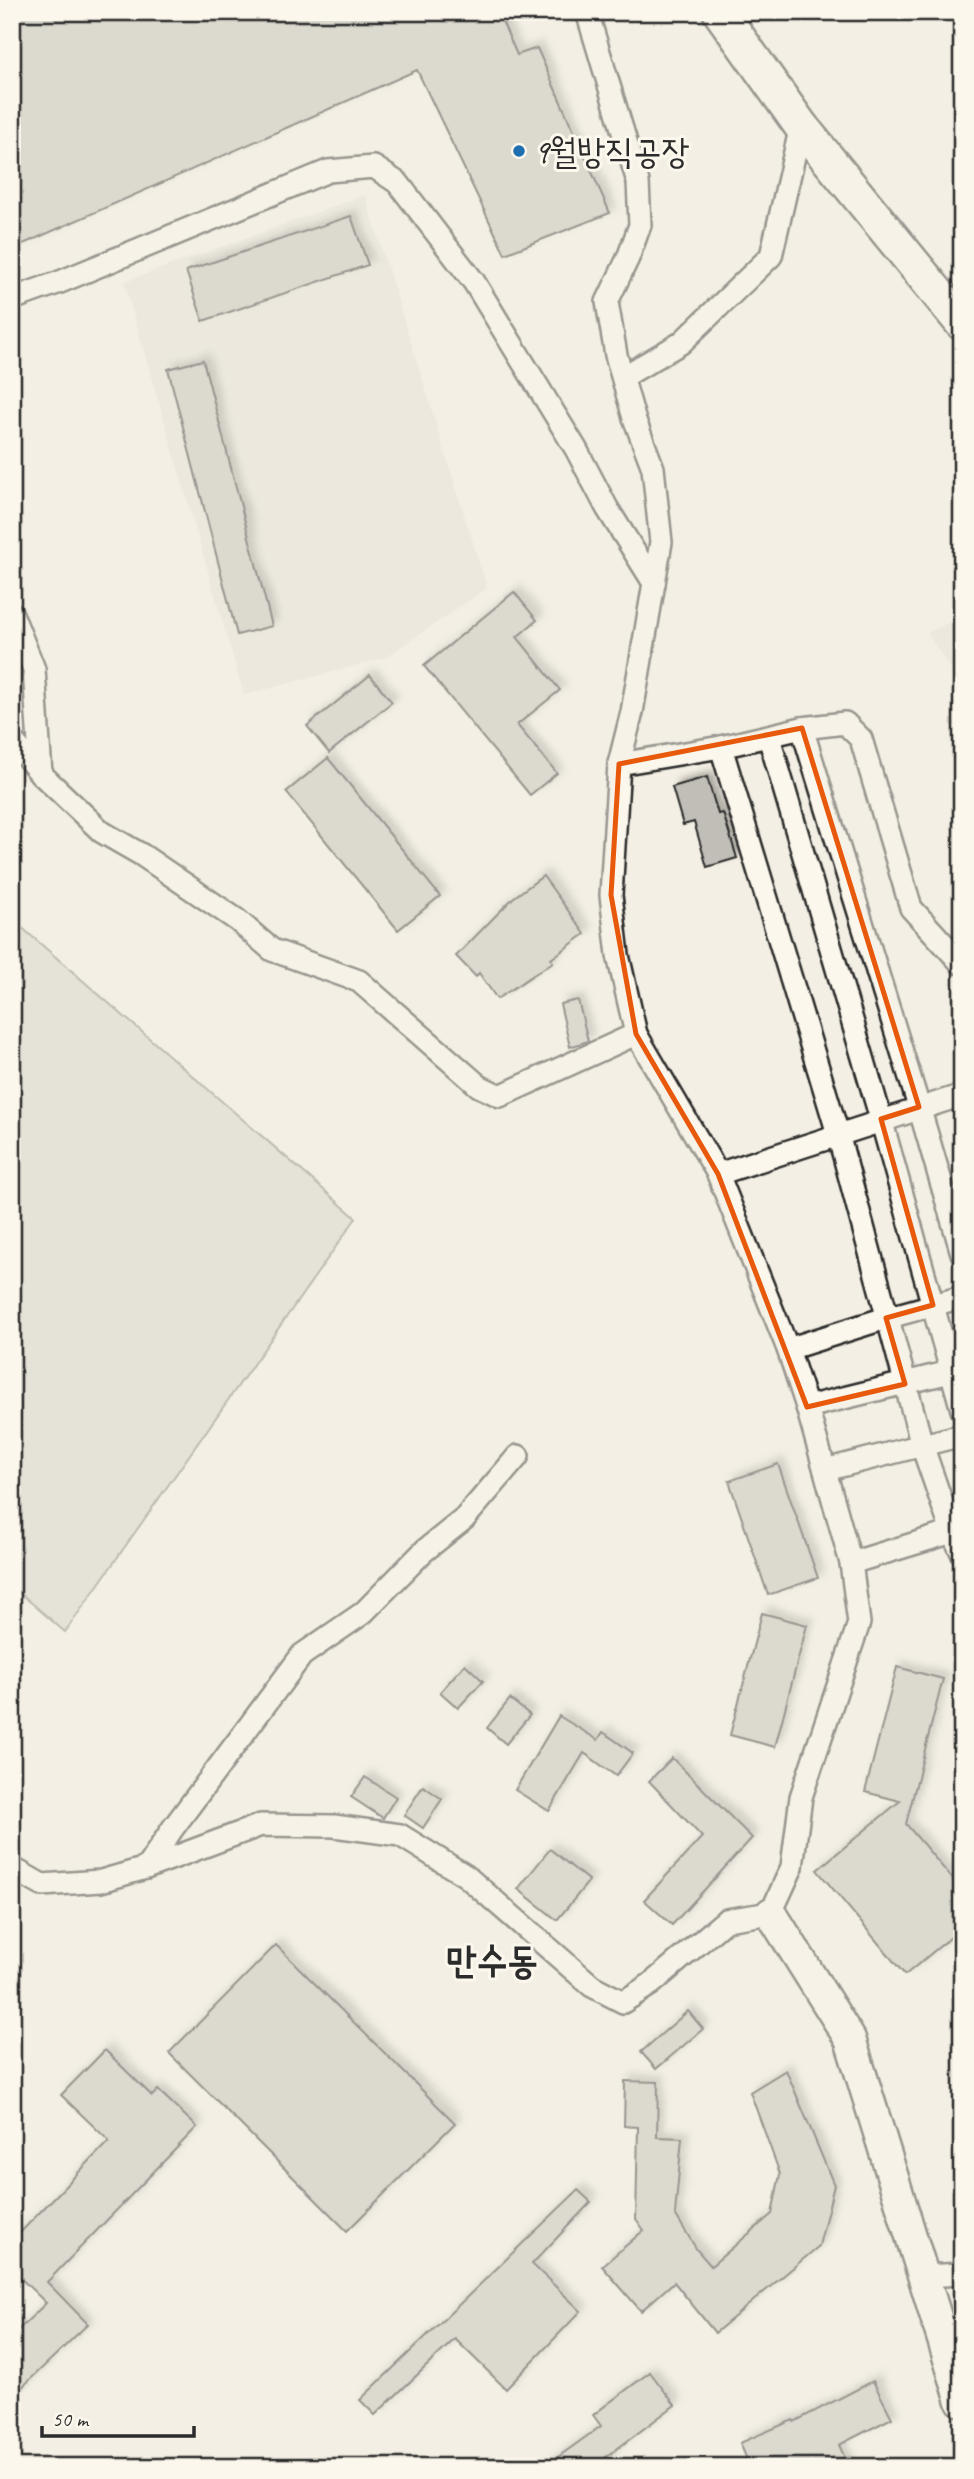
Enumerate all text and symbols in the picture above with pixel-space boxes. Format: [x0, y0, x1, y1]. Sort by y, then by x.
place label: 9월방직공장 [533, 129, 690, 174]
marker: 9월방직공장 [511, 143, 527, 159]
district label: 만수동 [446, 1937, 538, 1984]
scale bar [42, 2395, 194, 2439]
text: 50 m [52, 2406, 90, 2432]

